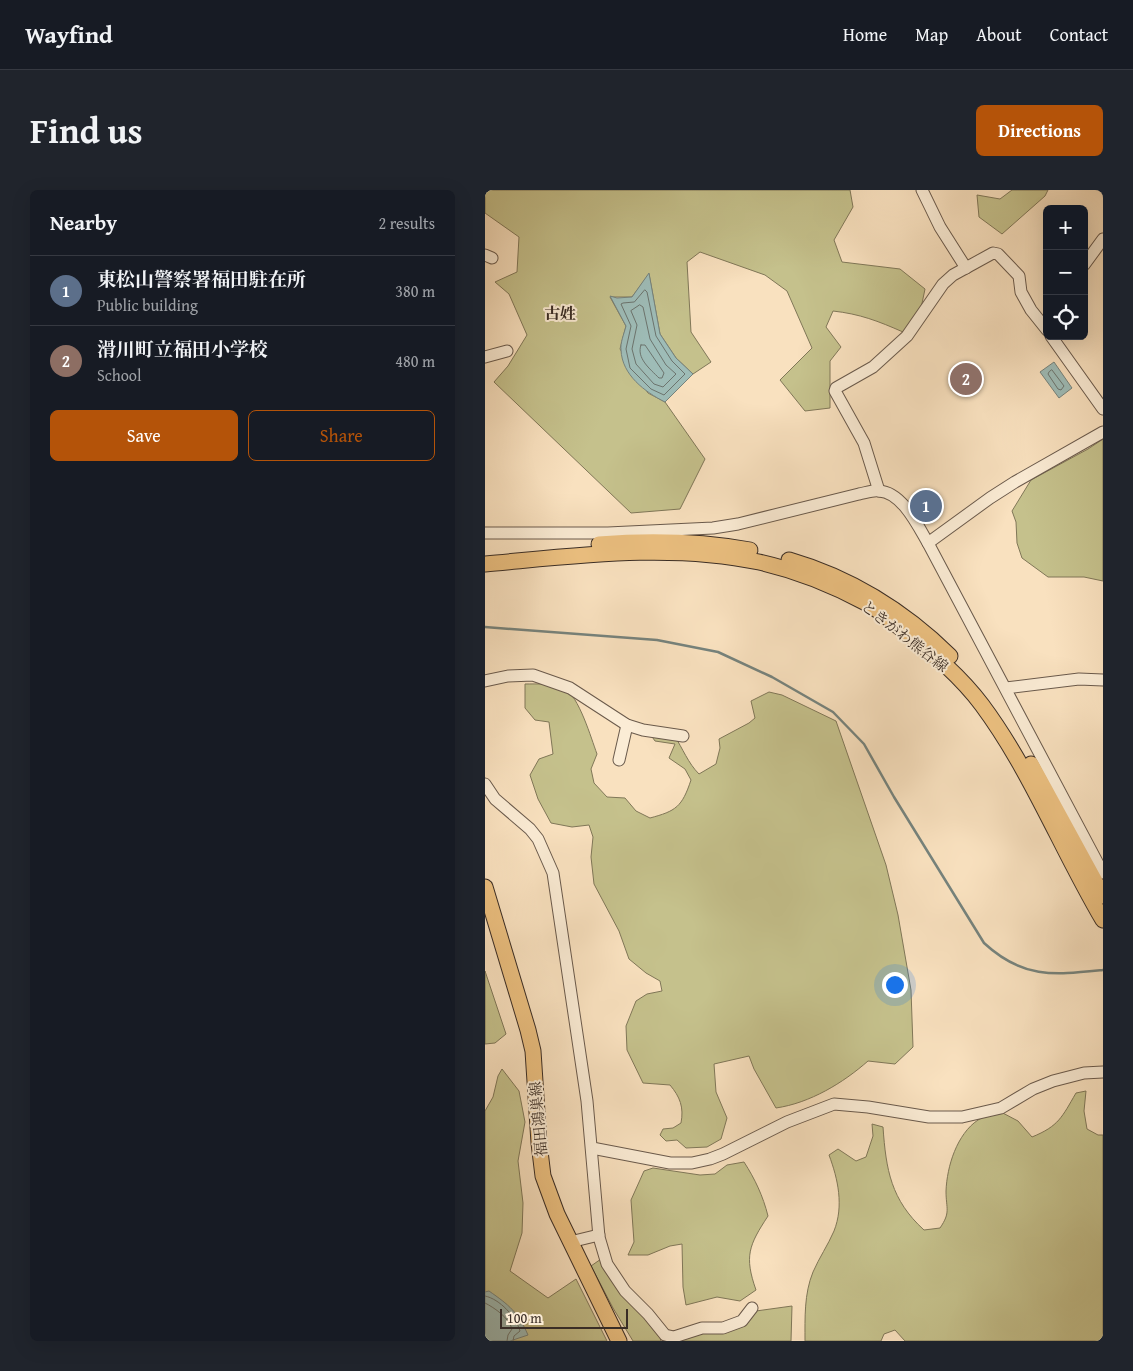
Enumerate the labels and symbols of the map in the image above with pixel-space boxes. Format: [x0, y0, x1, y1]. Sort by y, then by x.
district label: 古姓 [544, 301, 576, 325]
pin: 2 [950, 360, 982, 398]
pin: 1 [910, 487, 942, 525]
street label: ときがわ熊谷線 [857, 595, 953, 677]
your location [882, 972, 908, 998]
street label: 福田鴻巣線 [524, 1081, 552, 1157]
scale bar [500, 1306, 627, 1329]

